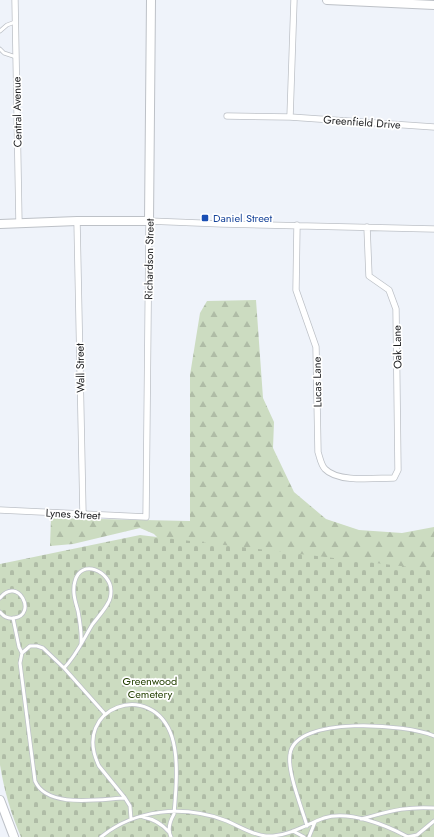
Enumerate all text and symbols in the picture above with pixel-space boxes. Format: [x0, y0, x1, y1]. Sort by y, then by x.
street label: Central Avenue [8, 76, 26, 148]
street label: Greenfield Drive [323, 111, 402, 133]
place label: Daniel Street [213, 210, 273, 226]
marker: Daniel Street [200, 213, 210, 223]
street label: Richardson Street [140, 218, 158, 300]
street label: Oak Lane [389, 325, 405, 369]
street label: Wall Street [72, 343, 88, 393]
street label: Lucas Lane [309, 356, 325, 407]
street label: Lynes Street [45, 505, 101, 523]
park label: Greenwood Cemetery [123, 673, 177, 702]

